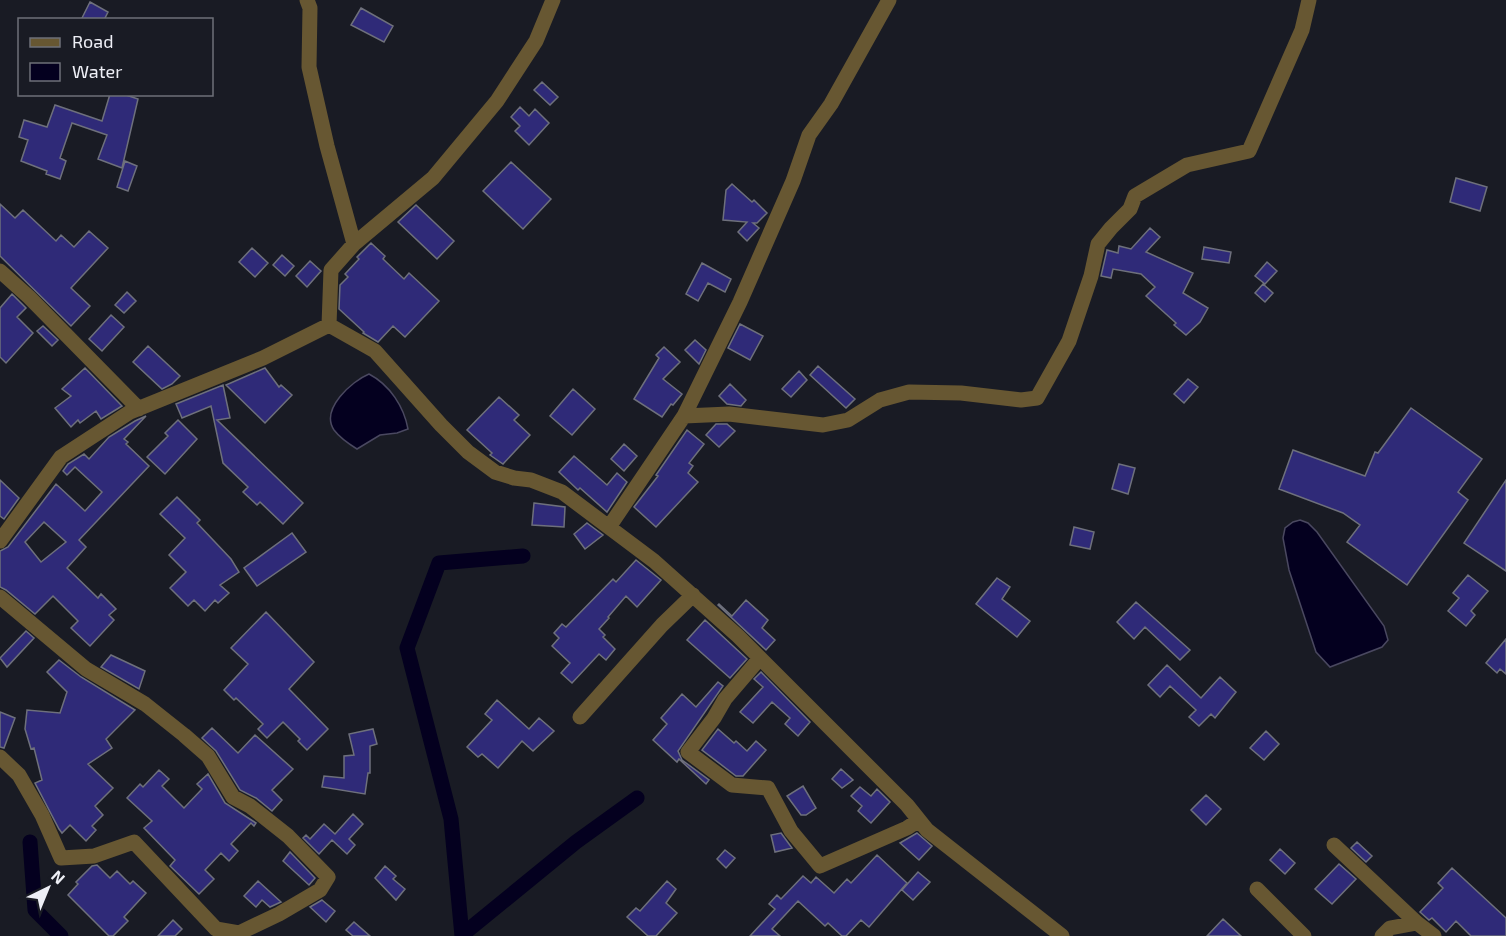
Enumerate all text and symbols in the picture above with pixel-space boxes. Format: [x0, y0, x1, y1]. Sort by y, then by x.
legend [18, 18, 213, 96]
text: Road [72, 30, 113, 52]
text: Water [72, 60, 122, 82]
north arrow [18, 858, 78, 918]
text: N [48, 866, 69, 888]

